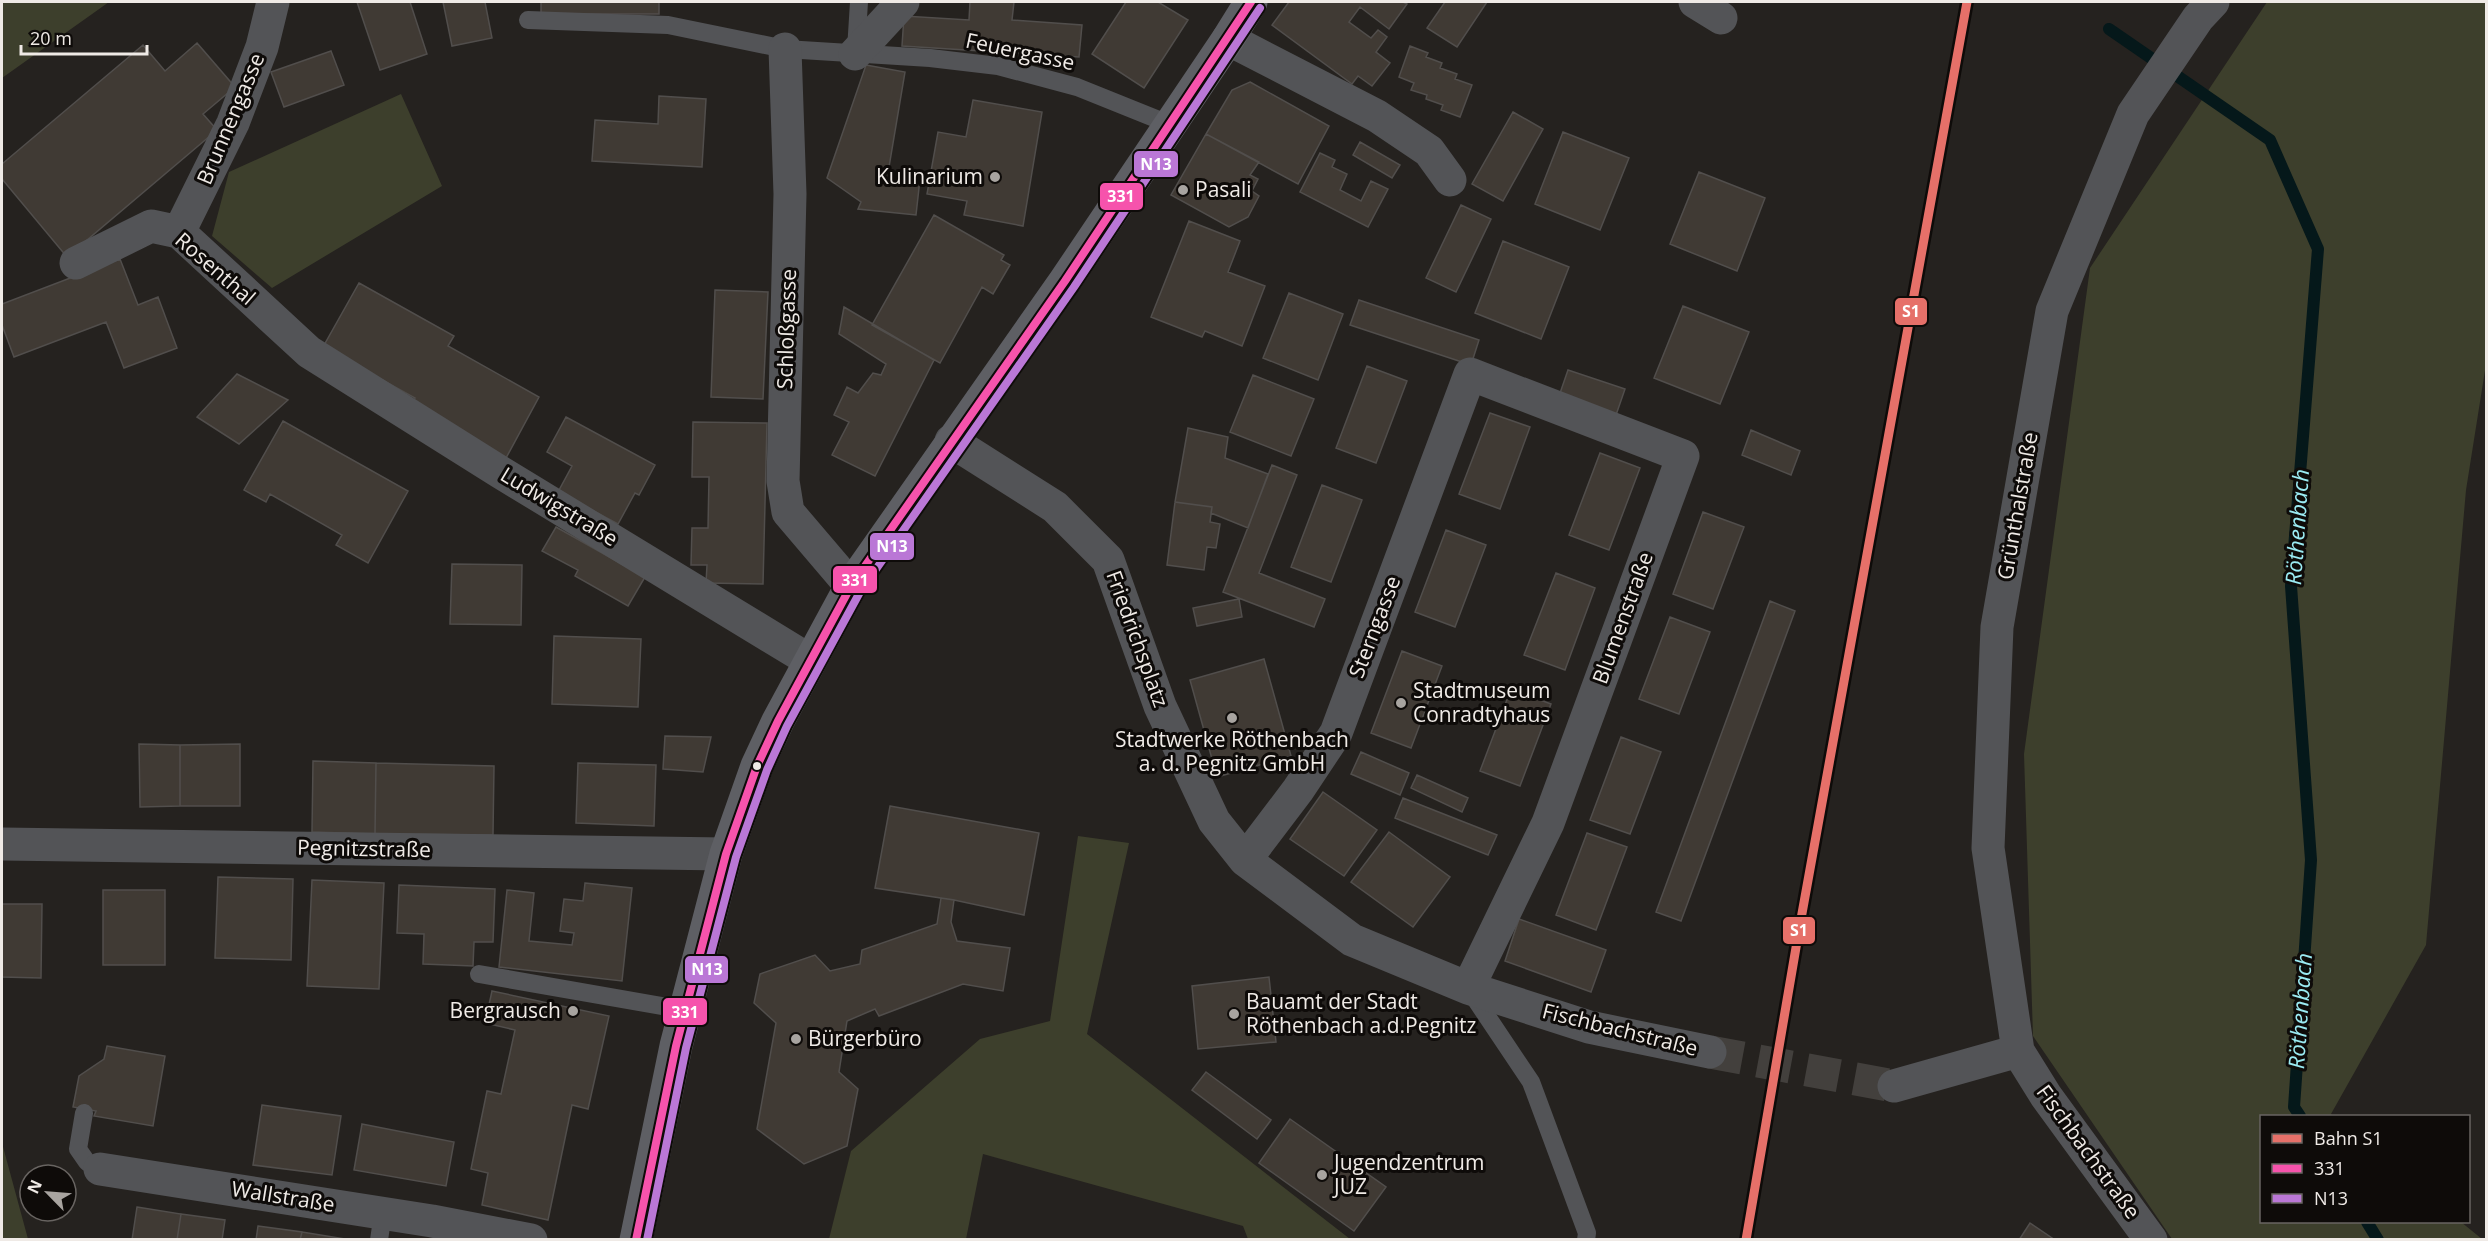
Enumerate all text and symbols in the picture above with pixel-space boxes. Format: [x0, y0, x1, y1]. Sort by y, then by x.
scale bar [21, 18, 147, 56]
text: 20 m [30, 26, 72, 50]
street label: Feuergasse [963, 26, 1077, 76]
street label: Brunnengasse [190, 49, 270, 189]
line badge: N13 [1133, 150, 1179, 178]
text: N13 [1140, 153, 1172, 175]
place label: Kulinarium [876, 162, 983, 190]
marker: Kulinarium [988, 170, 1002, 184]
place label: Pasali [1195, 175, 1252, 203]
line badge: 331 [1099, 182, 1144, 211]
marker: Pasali [1176, 183, 1190, 197]
text: 331 [1107, 185, 1135, 207]
street label: Rosenthal [170, 226, 262, 311]
street label: Schloßgasse [770, 268, 802, 390]
line badge: S1 [1894, 297, 1928, 326]
text: S1 [1902, 300, 1920, 322]
street label: Grünthalstraße [1990, 430, 2044, 582]
street label: Ludwigstraße [496, 460, 623, 552]
water label: Röthenbach [2277, 468, 2315, 586]
line badge: N13 [869, 532, 915, 561]
text: N13 [876, 535, 908, 557]
street label: Blumenstraße [1585, 548, 1659, 688]
line badge: 331 [832, 565, 878, 594]
street label: Friedrichsplatz [1100, 567, 1176, 711]
text: 331 [841, 569, 869, 591]
street label: Sterngasse [1342, 572, 1406, 682]
place label: Stadtmuseum Conradtyhaus [1413, 676, 1550, 728]
marker: Stadtmuseum Conradtyhaus [1394, 696, 1408, 710]
marker: Stadtwerke Röthenbach a. d. Pegnitz GmbH [1225, 711, 1239, 725]
place label: Stadtwerke Röthenbach a. d. Pegnitz GmbH [1115, 725, 1349, 777]
unlabelled marker [751, 760, 763, 772]
street label: Pegnitzstraße [297, 833, 431, 863]
line badge: S1 [1782, 916, 1816, 945]
text: S1 [1790, 919, 1808, 941]
water label: Röthenbach [2280, 952, 2318, 1070]
line badge: N13 [684, 955, 729, 984]
text: N13 [691, 958, 723, 980]
place label: Bauamt der Stadt Röthenbach a.d.Pegnitz [1246, 987, 1477, 1039]
place label: Bergrausch [450, 996, 561, 1024]
street label: Fischbachstraße [1540, 996, 1701, 1062]
line badge: 331 [662, 997, 708, 1026]
text: 331 [671, 1001, 699, 1023]
marker: Bergrausch [566, 1004, 580, 1018]
marker: Bauamt der Stadt Röthenbach a.d.Pegnitz [1227, 1007, 1241, 1021]
place label: Bürgerbüro [808, 1024, 922, 1052]
marker: Bürgerbüro [789, 1032, 803, 1046]
street label: Fischbachstraße [2031, 1079, 2147, 1224]
legend [2260, 1115, 2470, 1223]
text: Bahn S1 [2314, 1126, 2383, 1150]
place label: Jugendzentrum JUZ [1332, 1148, 1484, 1200]
text: 331 [2314, 1156, 2345, 1180]
north arrow [18, 1163, 78, 1223]
marker: Jugendzentrum JUZ [1315, 1168, 1329, 1182]
street label: Wallstraße [229, 1174, 337, 1218]
text: N [22, 1176, 47, 1197]
text: N13 [2314, 1186, 2348, 1210]

